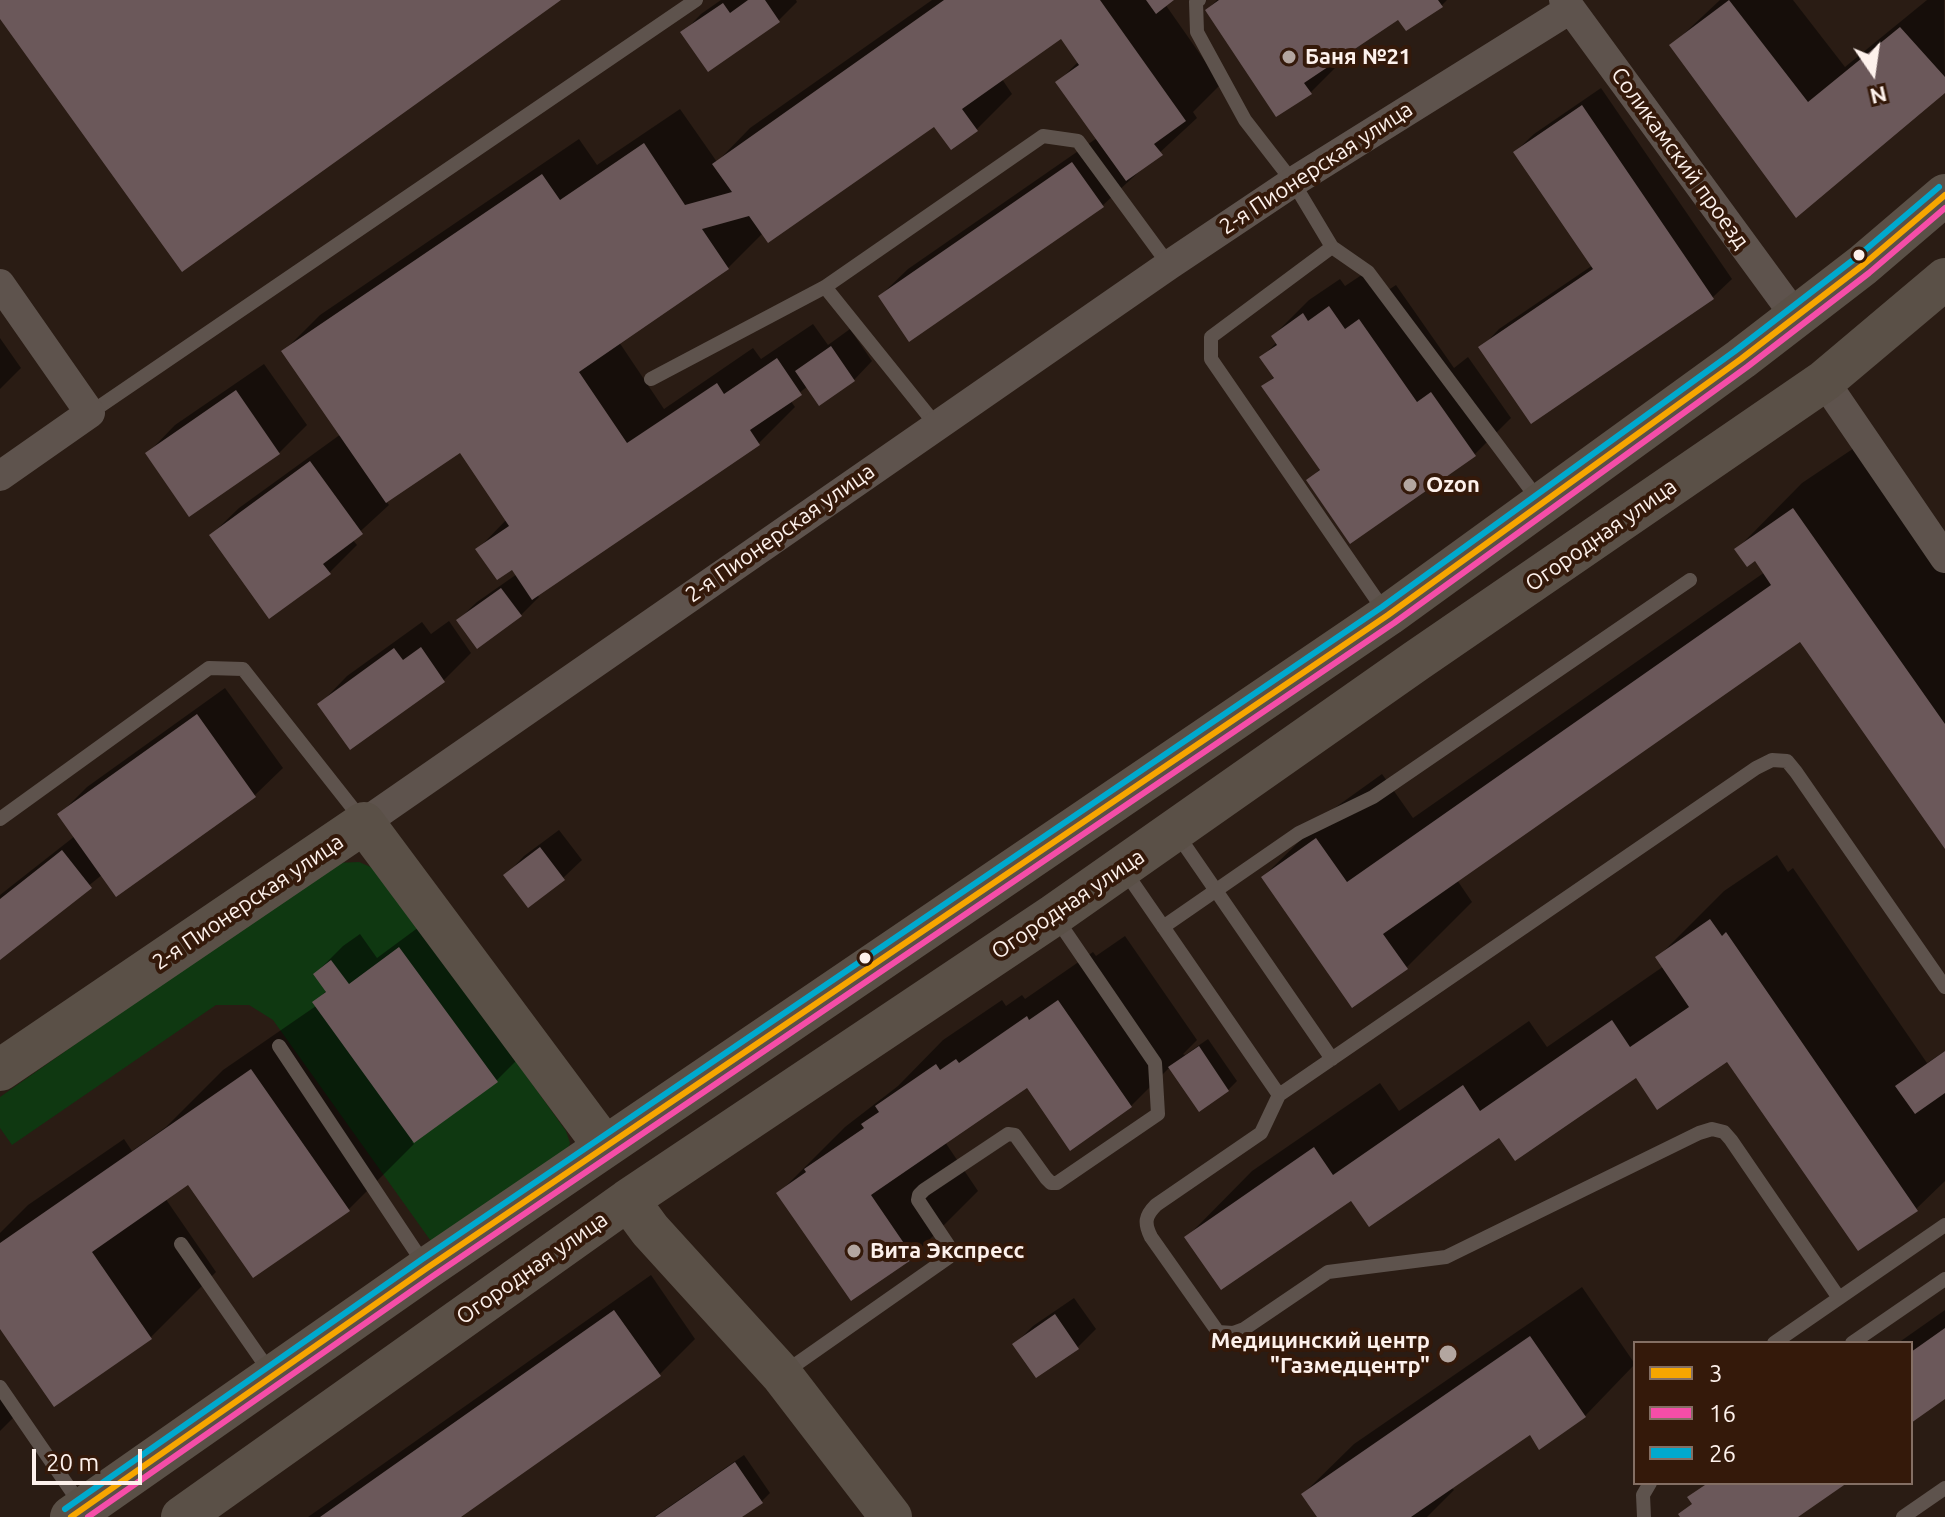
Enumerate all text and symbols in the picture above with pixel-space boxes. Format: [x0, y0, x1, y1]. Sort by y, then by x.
north arrow [1833, 32, 1913, 112]
place label: Баня №21 [1305, 44, 1411, 70]
marker: Баня №21 [1280, 48, 1298, 66]
street label: Соликамский проезд [1605, 62, 1755, 254]
text: N [1868, 82, 1889, 110]
street label: 2-я Пионерская улица [1215, 96, 1417, 240]
unlabelled marker [1851, 247, 1867, 263]
street label: 2-я Пионерская улица [680, 458, 880, 608]
place label: Ozon [1426, 472, 1480, 498]
street label: Огородная улица [1520, 473, 1682, 597]
marker: Ozon [1401, 476, 1419, 494]
street label: 2-я Пионерская улица [148, 828, 348, 976]
street label: Огородная улица [987, 843, 1149, 965]
unlabelled marker [857, 950, 873, 966]
street label: Огородная улица [451, 1206, 613, 1330]
place label: Вита Экспресс [870, 1238, 1024, 1264]
marker: Вита Экспресс [845, 1242, 863, 1260]
place label: Медицинский центр "Газмедцентр" [1211, 1328, 1430, 1380]
legend [1633, 1341, 1913, 1485]
marker: Медицинский центр "Газмедцентр" [1437, 1343, 1459, 1365]
text: 3 [1709, 1360, 1723, 1387]
text: 16 [1709, 1400, 1736, 1427]
scale bar [36, 1433, 146, 1483]
text: 26 [1709, 1440, 1736, 1467]
text: 20 m [46, 1449, 99, 1476]

